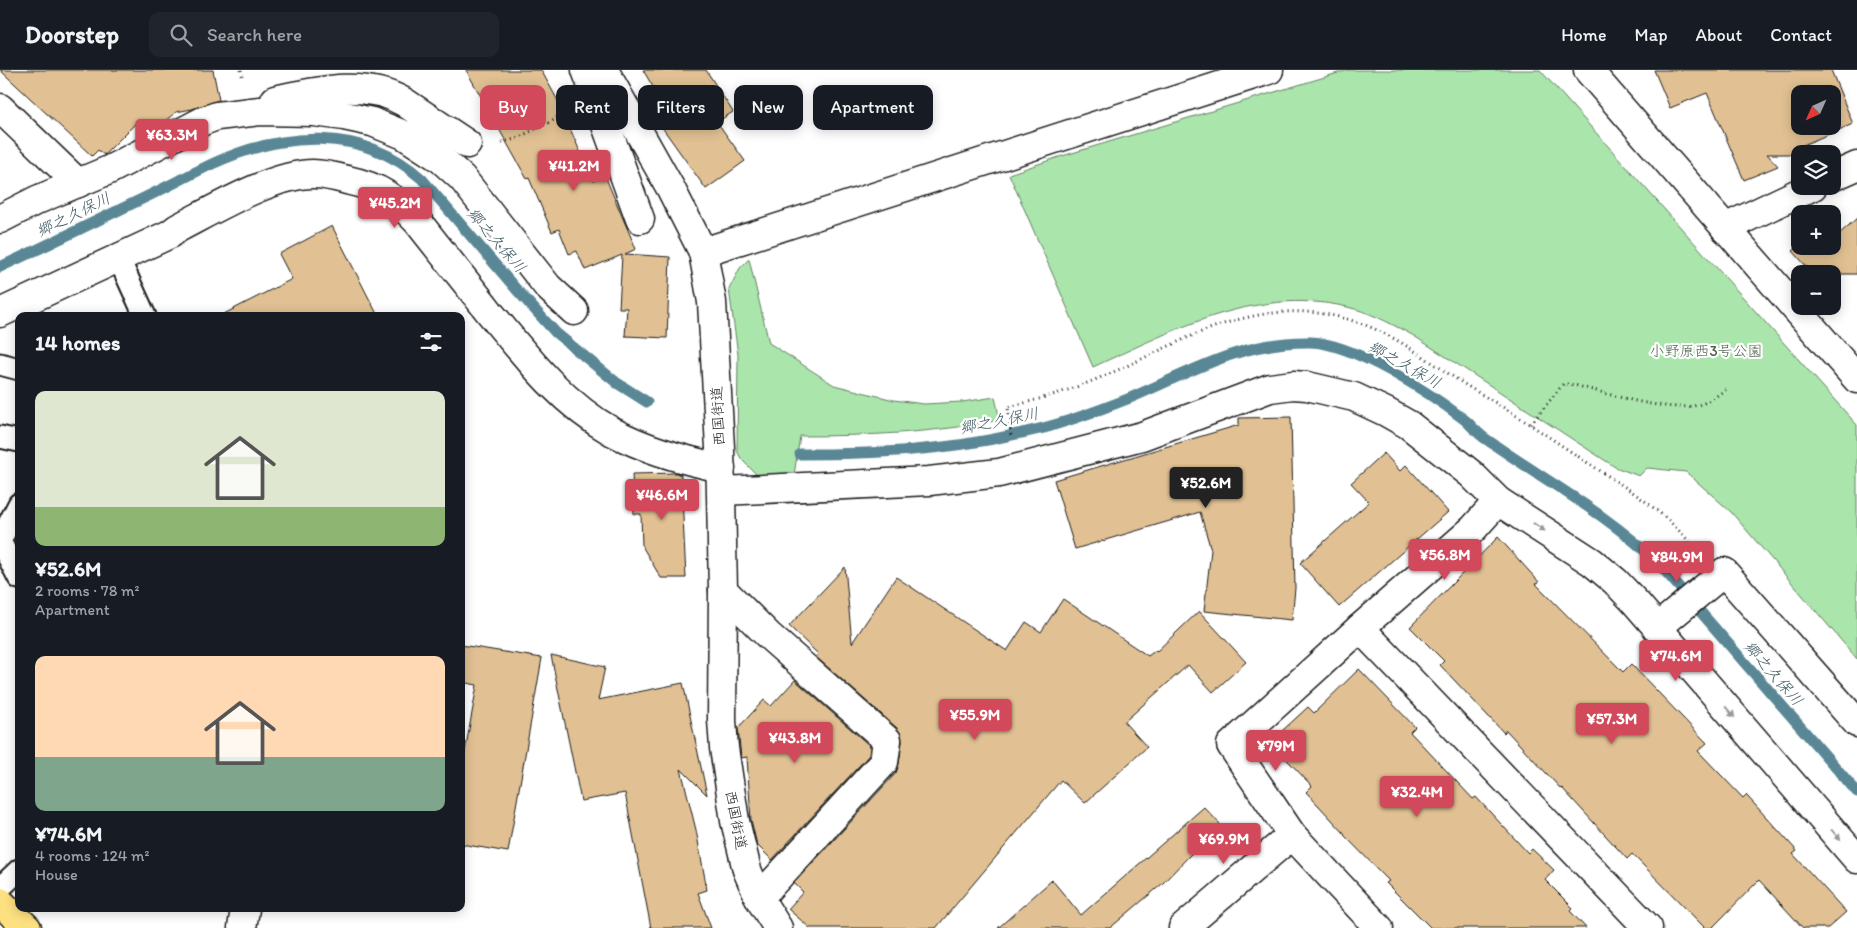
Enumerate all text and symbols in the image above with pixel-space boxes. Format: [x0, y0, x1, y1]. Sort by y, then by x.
search box [149, 12, 499, 57]
text: Doorstep [25, 20, 119, 49]
icon: search [167, 21, 195, 49]
text: Search here [207, 23, 302, 46]
text: Home [1561, 24, 1607, 46]
text: Map [1635, 24, 1668, 46]
text: About [1696, 24, 1742, 46]
text: Contact [1770, 24, 1832, 46]
chip: Buy [480, 85, 546, 130]
chip: Rent [556, 85, 628, 130]
chip: Filters [638, 85, 724, 130]
chip: New [734, 85, 803, 130]
chip: Apartment [813, 85, 933, 130]
north arrow [1791, 85, 1841, 135]
map controls [1791, 85, 1841, 315]
pin: ¥63.3M [131, 118, 213, 161]
text: ¥63.3M [146, 125, 198, 144]
button: layers [1791, 145, 1841, 195]
pin: ¥41.2M [533, 150, 615, 192]
text: ¥41.2M [549, 156, 599, 175]
pin: ¥45.2M [354, 186, 436, 229]
water label: 郷之久保川 [33, 188, 113, 241]
text: ¥45.2M [369, 193, 421, 212]
water label: 郷之久保川 [463, 204, 530, 277]
button: + [1791, 205, 1841, 255]
button: − [1791, 265, 1841, 315]
icon: filters [417, 328, 445, 356]
text: 14 homes [35, 330, 120, 355]
water label: 郷之久保川 [1365, 337, 1444, 392]
park label: 小野原西3号公園 [1649, 342, 1763, 360]
street label: 西国街道 [707, 386, 729, 446]
water label: 郷之久保川 [958, 404, 1040, 437]
icon: home [195, 423, 285, 513]
pin: ¥52.6M [1165, 466, 1247, 509]
text: ¥52.6M [1181, 473, 1231, 492]
pin: ¥46.6M [621, 478, 703, 521]
text: ¥46.6M [636, 485, 688, 504]
one-way arrow [1532, 522, 1546, 532]
pin: ¥56.8M [1404, 538, 1486, 581]
pin: ¥84.9M [1636, 540, 1718, 583]
text: ¥56.8M [1419, 545, 1471, 564]
text: ¥84.9M [1651, 547, 1703, 566]
text: ¥52.6M [35, 556, 102, 581]
text: 2 rooms · 78 m² [35, 581, 140, 600]
text: Apartment [35, 600, 110, 619]
water label: 郷之久保川 [1740, 637, 1807, 710]
pin: ¥74.6M [1635, 640, 1717, 682]
text: ¥74.6M [1650, 646, 1702, 665]
icon: home [195, 688, 285, 778]
pin: ¥55.9M [934, 698, 1016, 741]
pin: ¥57.3M [1571, 702, 1653, 745]
text: ¥55.9M [950, 705, 1000, 724]
one-way arrow [1724, 706, 1735, 719]
text: ¥57.3M [1587, 709, 1637, 728]
pin: ¥43.8M [754, 722, 836, 764]
text: ¥43.8M [769, 728, 821, 747]
pin: ¥79M [1246, 730, 1306, 772]
text: ¥79M [1257, 736, 1295, 755]
pin: ¥32.4M [1376, 776, 1458, 818]
text: ¥32.4M [1391, 782, 1443, 801]
street label: 西国街道 [721, 789, 751, 851]
text: ¥74.6M [35, 821, 103, 846]
pin: ¥69.9M [1183, 822, 1265, 865]
one-way arrow [1830, 828, 1842, 840]
text: ¥69.9M [1199, 829, 1249, 848]
text: 4 rooms · 124 m² [35, 846, 150, 865]
text: House [35, 865, 78, 884]

